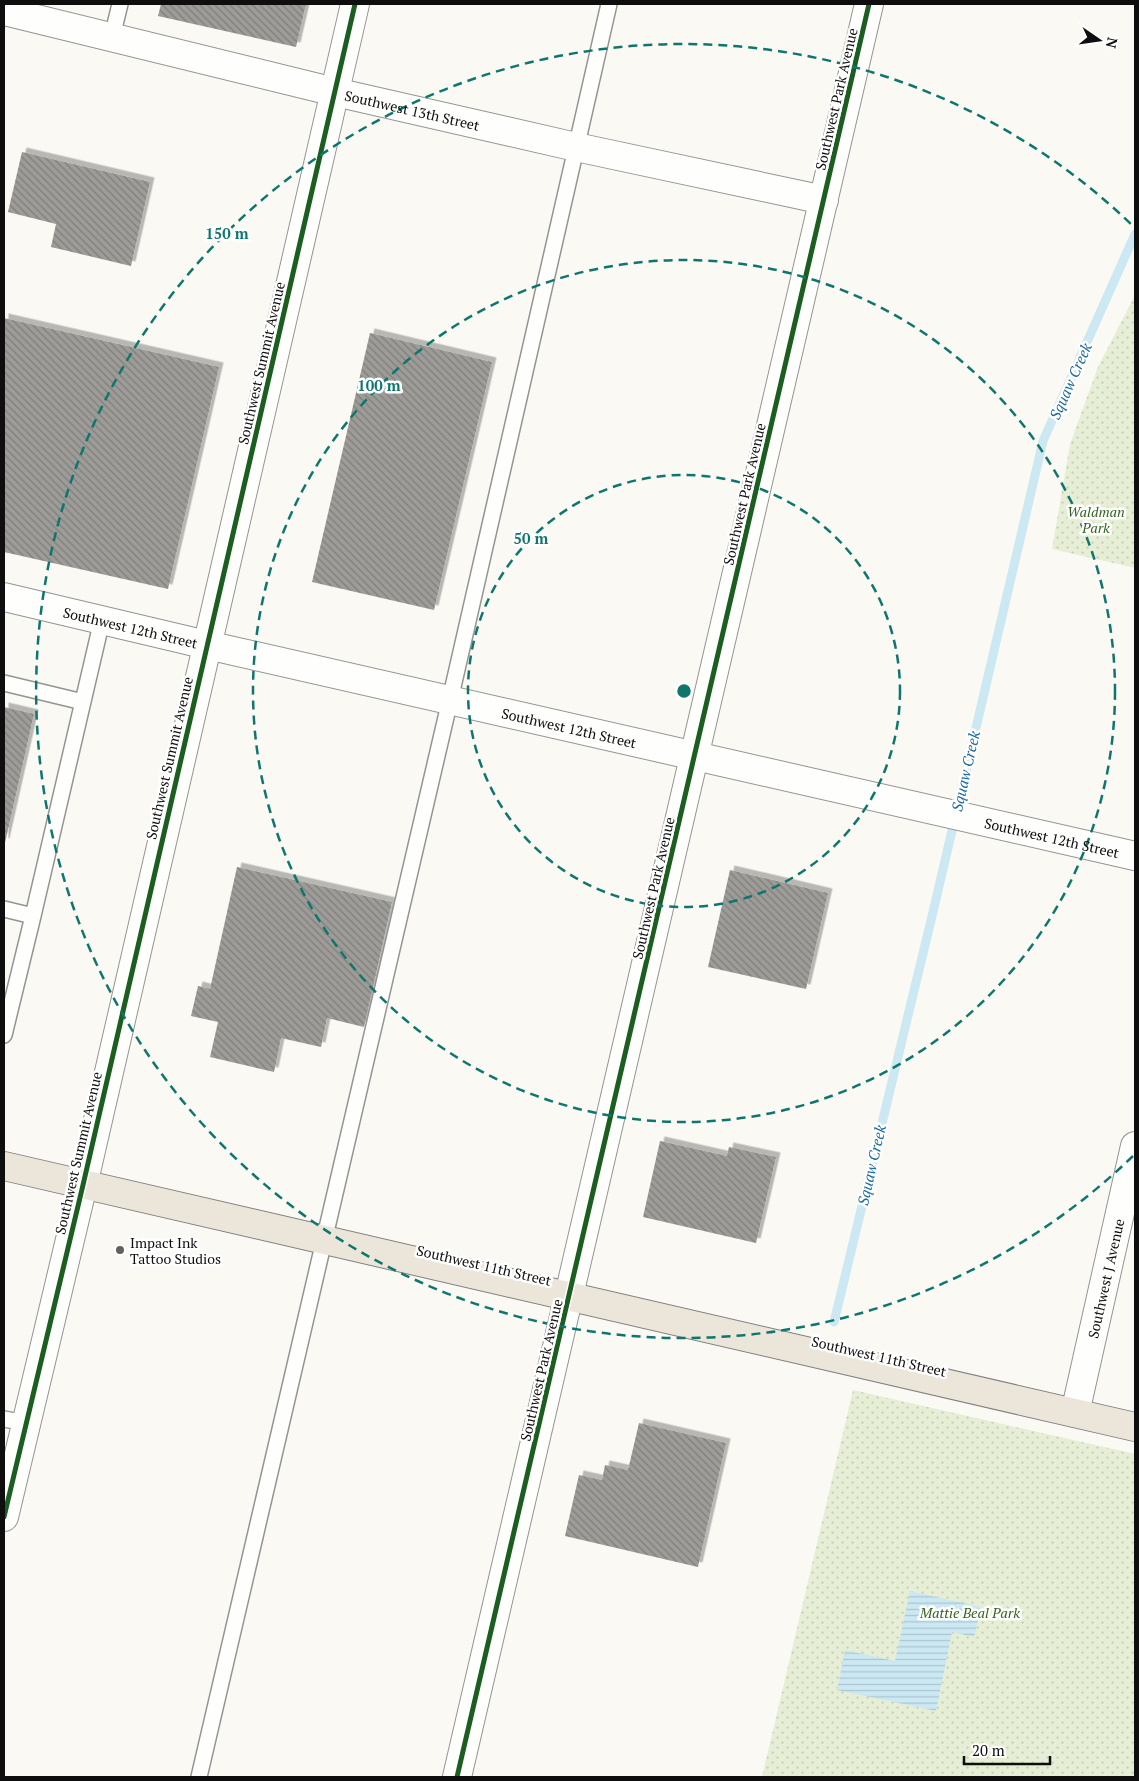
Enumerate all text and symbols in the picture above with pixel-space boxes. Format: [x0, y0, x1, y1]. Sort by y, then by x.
north arrow [1074, 15, 1124, 65]
street label: Southwest Park Avenue [810, 26, 862, 172]
text: N [1102, 36, 1123, 51]
street label: Southwest 13th Street [343, 85, 482, 134]
text: 150 m [205, 223, 249, 243]
street label: Southwest Summit Avenue [233, 280, 289, 446]
water label: Squaw Creek [1044, 339, 1096, 422]
text: 100 m [357, 375, 401, 395]
street label: Southwest Park Avenue [718, 421, 770, 567]
park label: Waldman Park [1067, 502, 1125, 537]
text: 50 m [514, 528, 549, 548]
street label: Southwest 12th Street [61, 602, 200, 652]
street label: Southwest Summit Avenue [141, 675, 197, 841]
centre of rings [675, 682, 693, 700]
street label: Southwest 12th Street [500, 703, 639, 752]
water label: Squaw Creek [946, 728, 984, 813]
street label: Southwest 12th Street [983, 813, 1122, 862]
street label: Southwest Park Avenue [627, 815, 679, 961]
street label: Southwest Summit Avenue [50, 1070, 106, 1236]
water label: Squaw Creek [852, 1122, 890, 1207]
street label: Southwest J Avenue [1083, 1217, 1128, 1340]
place label: Impact Ink Tattoo Studios [130, 1233, 221, 1268]
street label: Southwest 11th Street [415, 1240, 554, 1290]
marker: Impact Ink Tattoo Studios [114, 1244, 126, 1256]
street label: Southwest Park Avenue [515, 1297, 567, 1443]
street label: Southwest 11th Street [810, 1331, 949, 1381]
park label: Mattie Beal Park [919, 1603, 1020, 1622]
scale bar [964, 1734, 1050, 1766]
text: 20 m [972, 1740, 1005, 1760]

